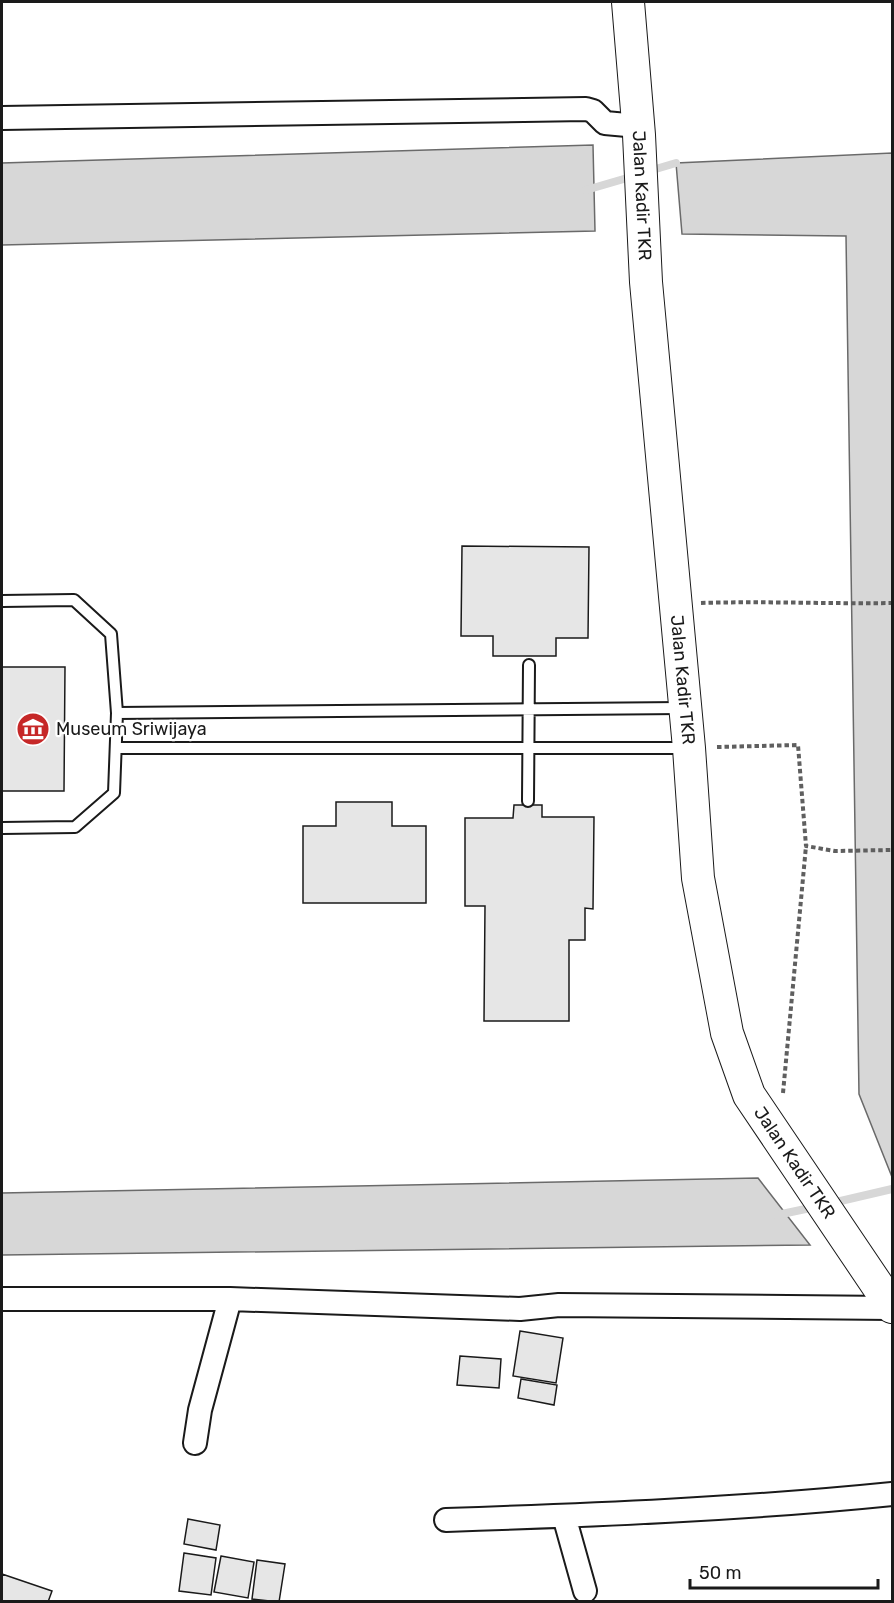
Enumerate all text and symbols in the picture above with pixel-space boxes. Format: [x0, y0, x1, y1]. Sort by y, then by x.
street label: Jalan Kadir TKR [628, 130, 656, 261]
street label: Jalan Kadir TKR [666, 614, 700, 746]
museum icon: Museum Sriwijaya [15, 711, 51, 747]
place label: Museum Sriwijaya [56, 718, 207, 740]
street label: Jalan Kadir TKR [749, 1103, 840, 1223]
scale bar [690, 1552, 878, 1590]
text: 50 m [699, 1562, 742, 1584]

